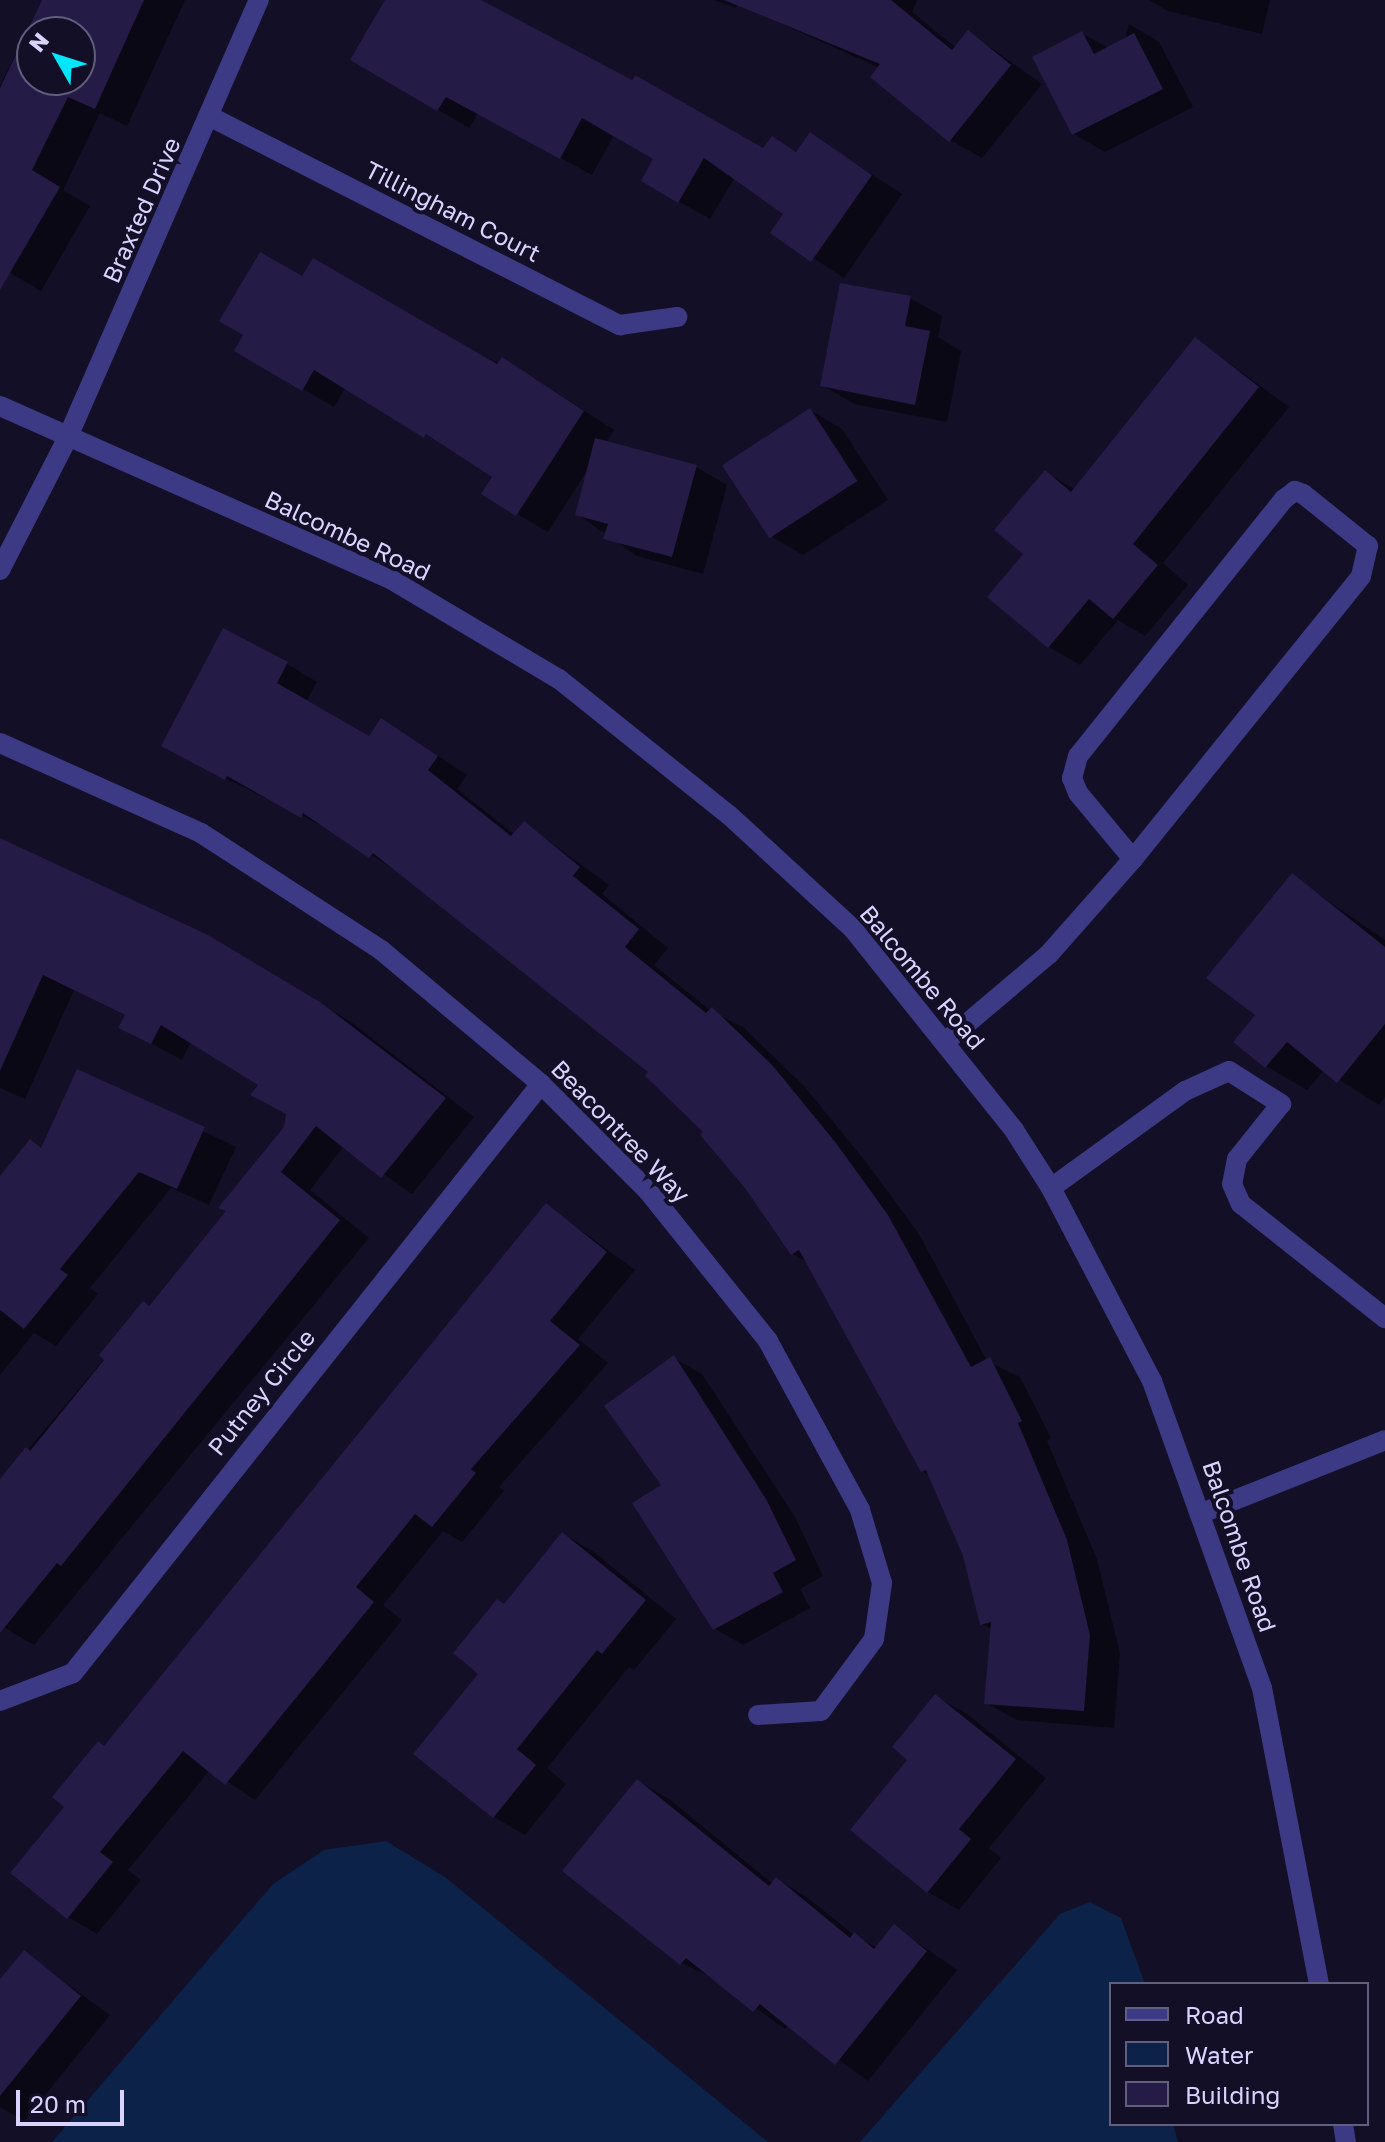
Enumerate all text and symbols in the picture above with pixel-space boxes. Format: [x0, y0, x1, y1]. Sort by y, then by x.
north arrow [16, 16, 96, 96]
text: N [23, 27, 54, 57]
street label: Braxted Drive [96, 133, 186, 287]
street label: Tillingham Court [361, 154, 545, 268]
street label: Balcombe Road [261, 484, 435, 586]
street label: Balcombe Road [854, 899, 992, 1055]
street label: Beacontree Way [546, 1054, 696, 1208]
street label: Putney Circle [201, 1323, 321, 1461]
street label: Balcombe Road [1197, 1457, 1283, 1635]
legend [1109, 1982, 1369, 2126]
text: Road [1185, 2000, 1244, 2029]
text: Water [1185, 2040, 1253, 2069]
scale bar [20, 2074, 128, 2124]
text: Building [1185, 2080, 1280, 2109]
text: 20 m [30, 2089, 86, 2118]

